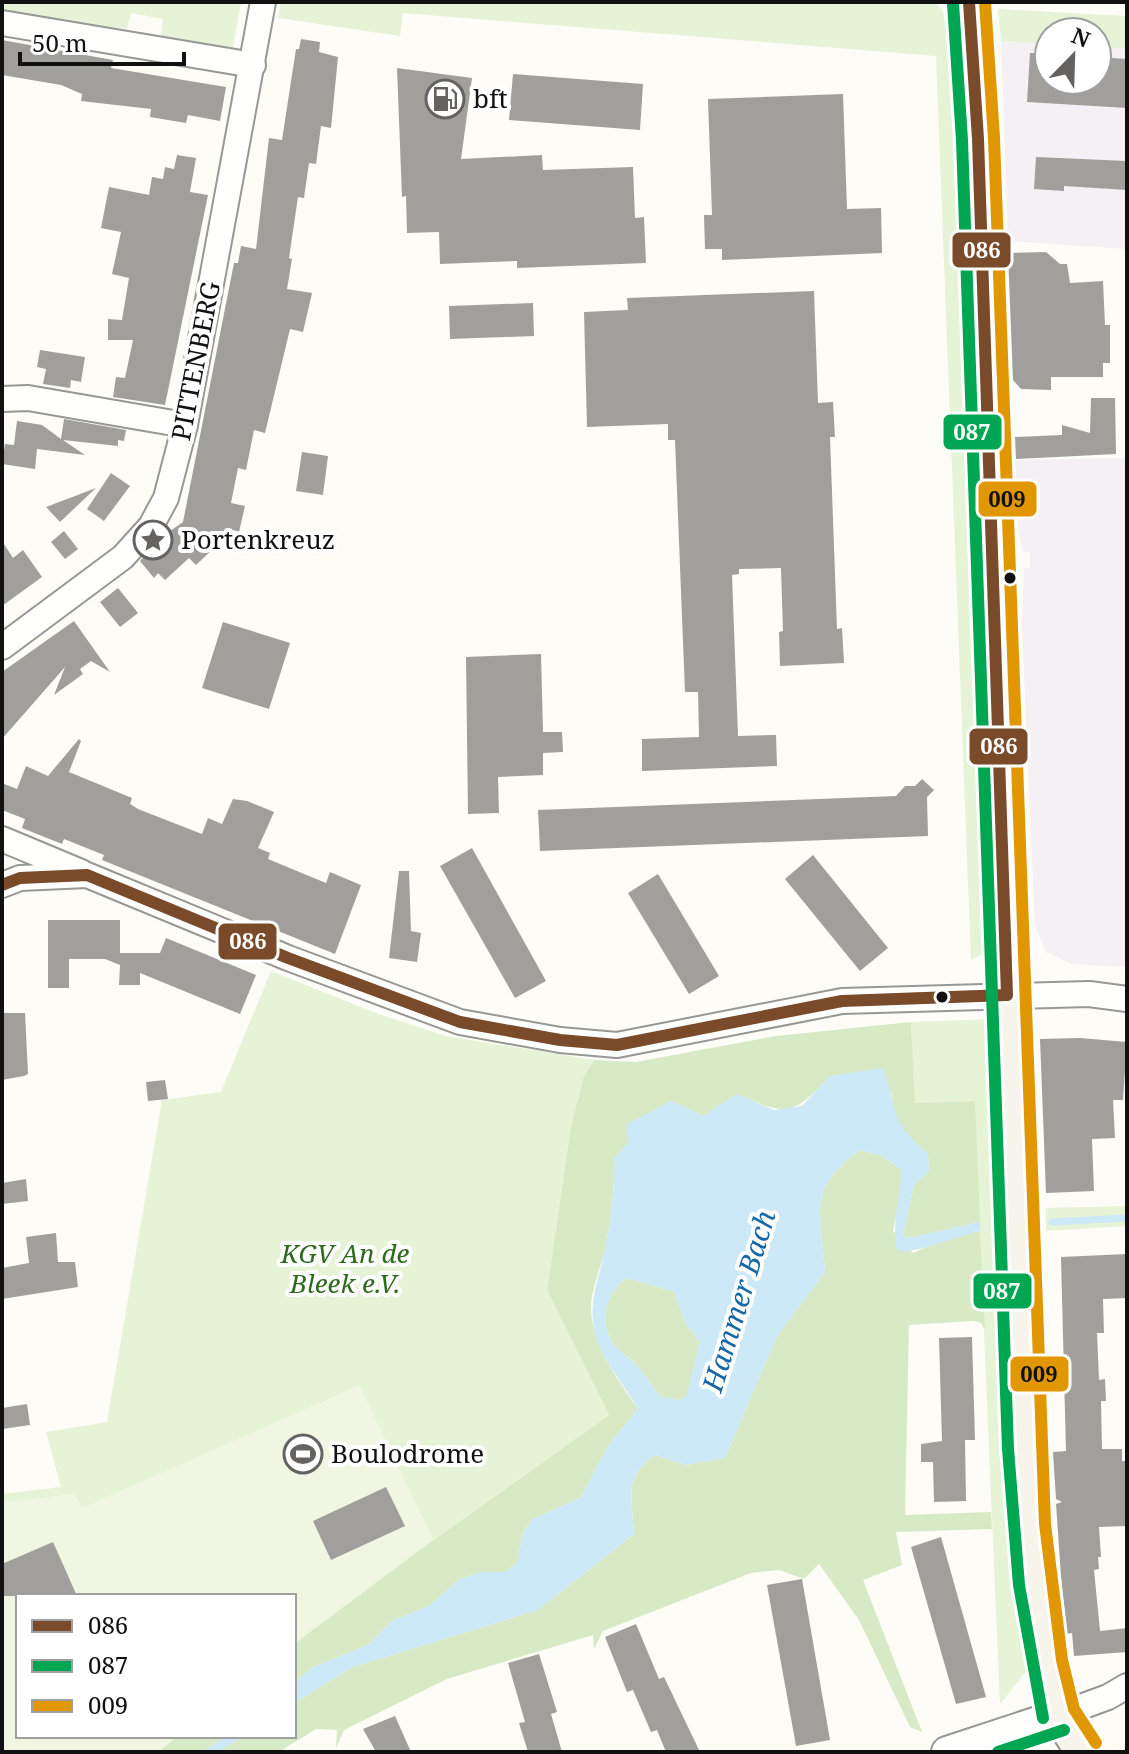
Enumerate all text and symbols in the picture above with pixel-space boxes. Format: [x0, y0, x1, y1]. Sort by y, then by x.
scale bar [20, 16, 184, 66]
north arrow [1033, 16, 1113, 96]
text: N [1067, 19, 1095, 54]
text: 50 m [32, 26, 88, 59]
fuel station icon: bft [424, 78, 466, 120]
place label: bft [473, 80, 508, 116]
line badge: 086 [951, 231, 1012, 269]
text: 086 [963, 234, 1001, 264]
street label: PITTENBERG [162, 278, 228, 443]
line badge: 087 [942, 413, 1003, 451]
text: 087 [953, 416, 991, 446]
line badge: 009 [977, 480, 1038, 518]
text: 009 [988, 483, 1026, 513]
place icon: Portenkreuz [132, 519, 174, 561]
place label: Portenkreuz [181, 521, 335, 557]
unlabelled marker [1002, 570, 1018, 586]
line badge: 086 [968, 727, 1029, 766]
text: 086 [980, 730, 1018, 760]
line badge: 086 [217, 922, 278, 961]
text: 086 [229, 925, 267, 955]
unlabelled marker [934, 989, 950, 1005]
water label: Hammer Bach [692, 1205, 784, 1397]
park label: KGV An de Bleek e.V. [280, 1235, 409, 1301]
line badge: 087 [972, 1272, 1033, 1310]
text: 087 [983, 1275, 1021, 1305]
line badge: 009 [1009, 1355, 1070, 1393]
text: 009 [1020, 1358, 1058, 1388]
sports icon: Boulodrome [282, 1433, 324, 1475]
place label: Boulodrome [331, 1435, 484, 1471]
legend [16, 1594, 296, 1738]
text: 086 [88, 1608, 128, 1641]
text: 087 [88, 1648, 128, 1681]
text: 009 [88, 1688, 128, 1721]

